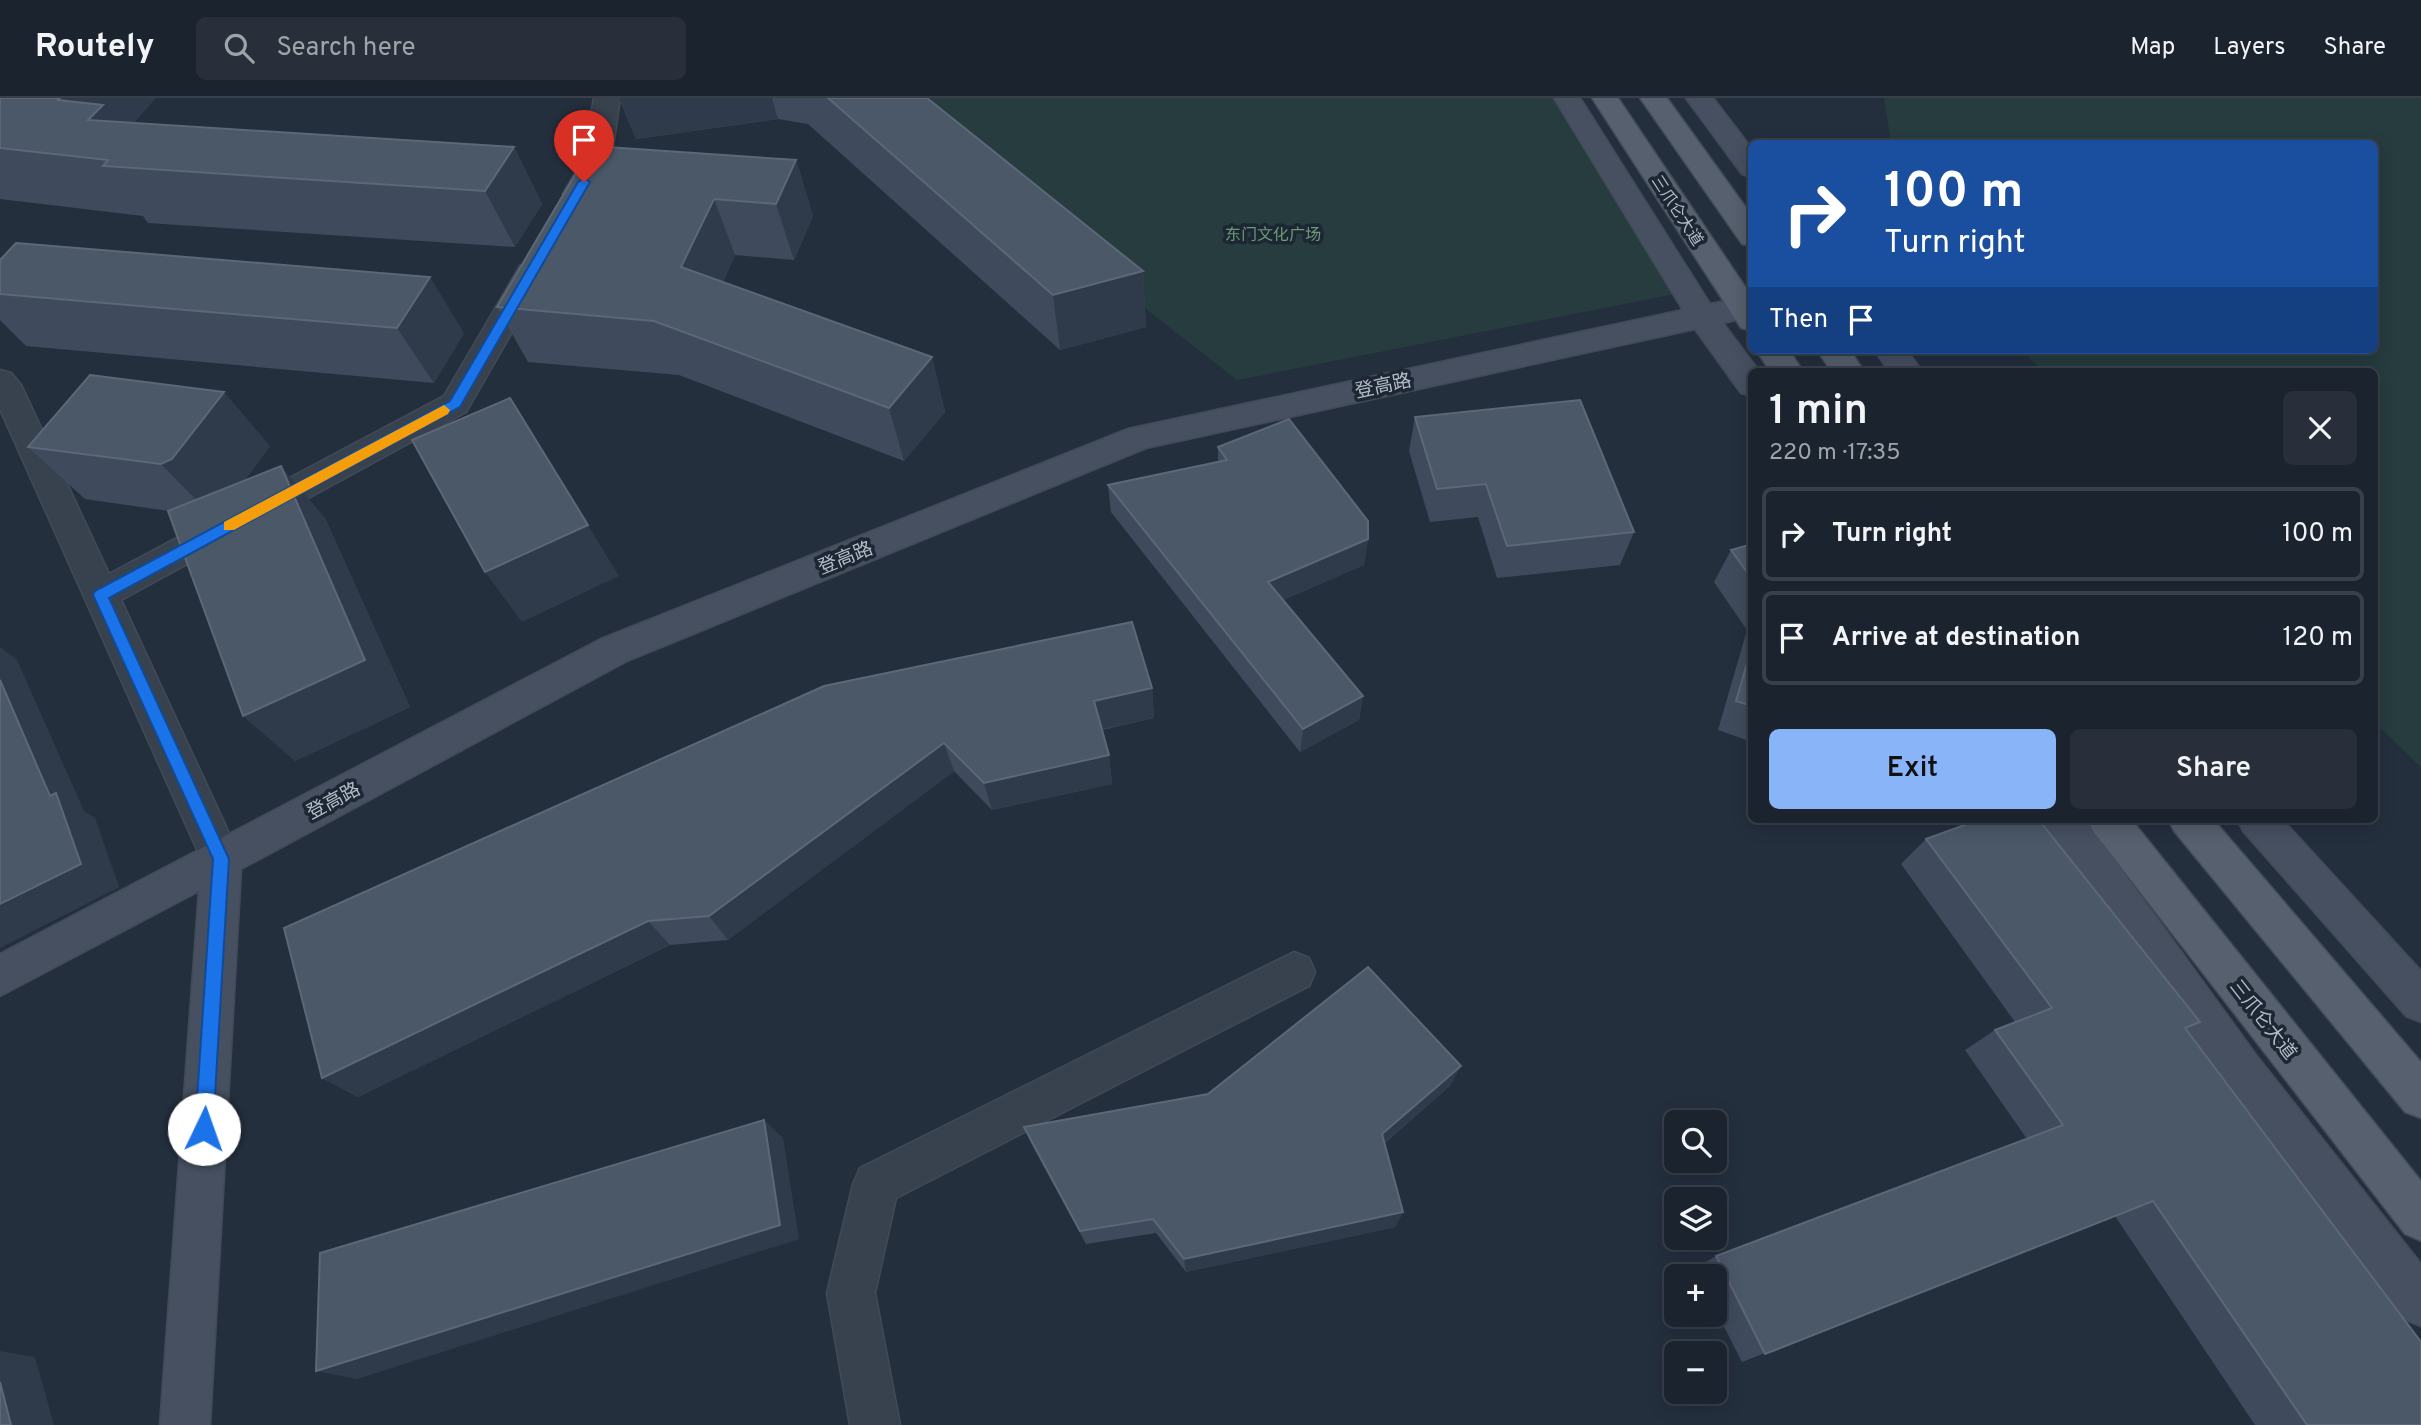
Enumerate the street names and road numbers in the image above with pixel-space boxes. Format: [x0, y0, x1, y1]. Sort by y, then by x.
street label: 三爪仑大道 [1646, 172, 1706, 250]
street label: 登高路 [1353, 369, 1414, 405]
street label: 登高路 [815, 537, 877, 581]
street label: 登高路 [303, 778, 365, 826]
street label: 三爪仑大道 [2224, 975, 2301, 1065]

